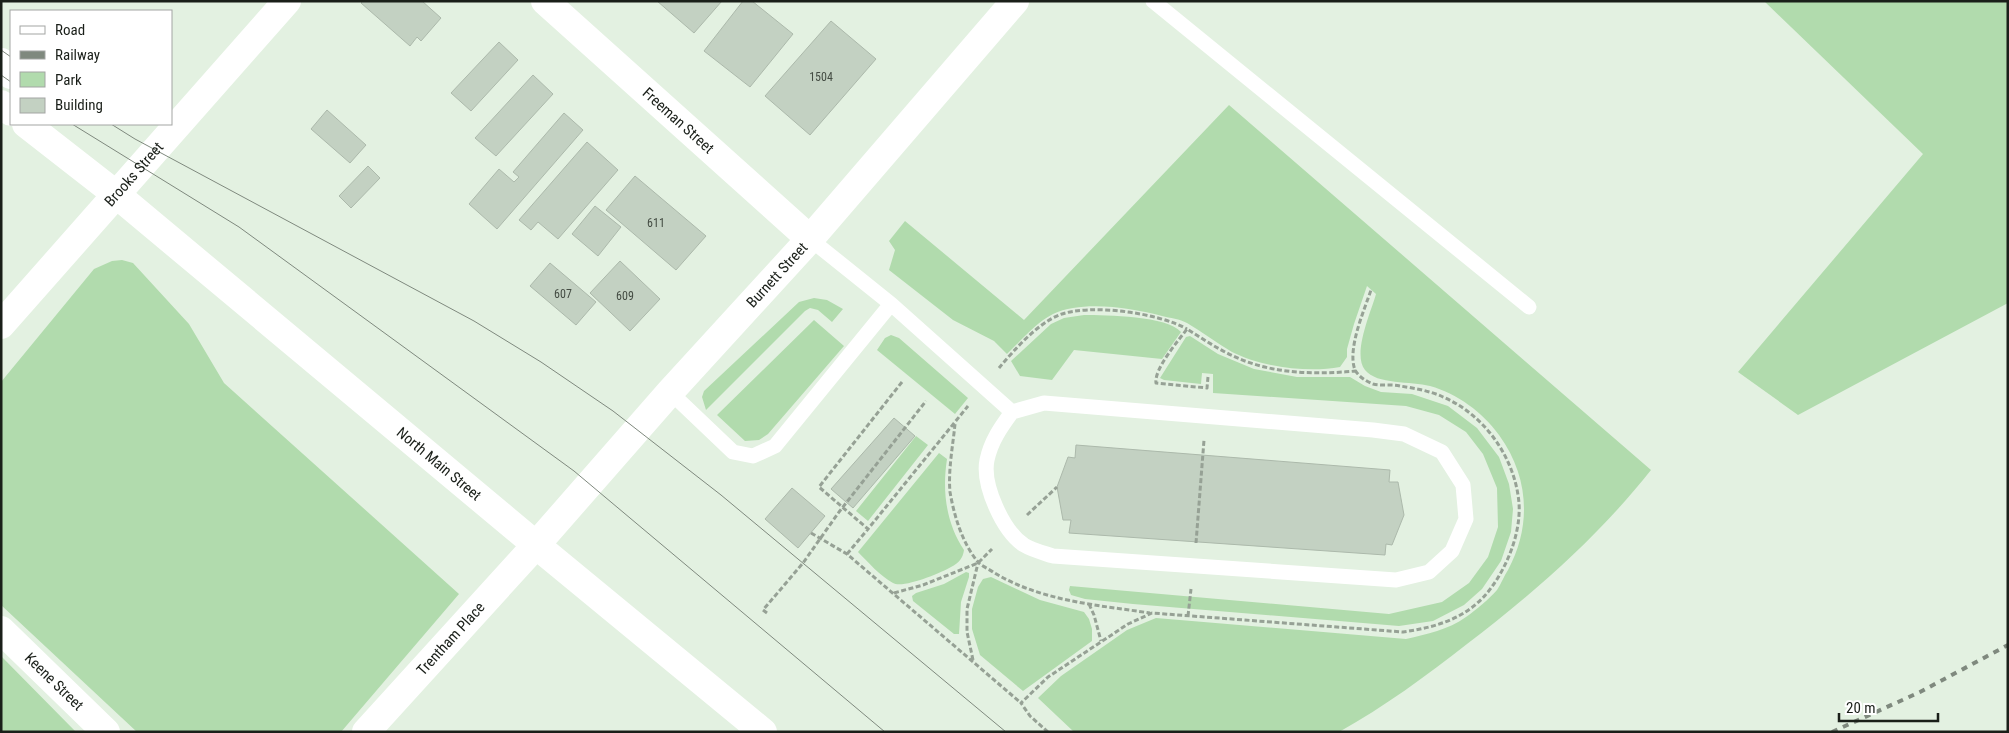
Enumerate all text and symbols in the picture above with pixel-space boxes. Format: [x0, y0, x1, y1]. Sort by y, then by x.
legend [10, 10, 172, 125]
text: Road [55, 21, 85, 39]
text: Railway [55, 46, 100, 64]
house number: 1504 [809, 70, 833, 84]
text: Park [55, 71, 82, 89]
street label: Freeman Street [639, 84, 718, 157]
text: Building [55, 96, 103, 114]
street label: Brooks Street [101, 138, 167, 210]
house number: 611 [647, 216, 665, 230]
street label: Burnett Street [743, 239, 811, 311]
house number: 607 [554, 287, 572, 301]
house number: 609 [616, 289, 634, 303]
street label: North Main Street [393, 423, 485, 504]
street label: Trentham Place [413, 598, 489, 679]
street label: Keene Street [21, 649, 87, 714]
scale bar [1839, 690, 1938, 722]
text: 20 m [1846, 699, 1876, 717]

